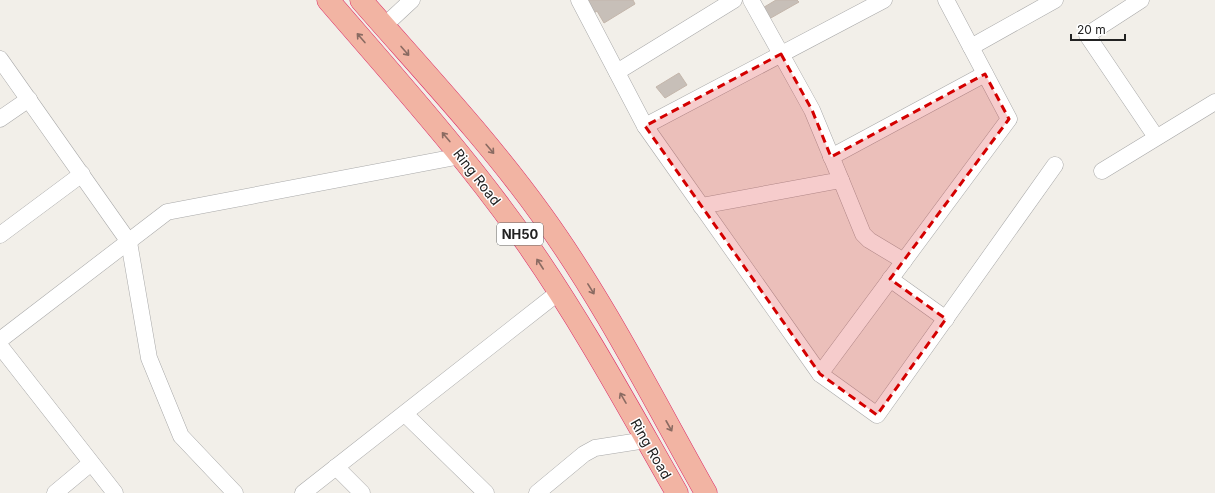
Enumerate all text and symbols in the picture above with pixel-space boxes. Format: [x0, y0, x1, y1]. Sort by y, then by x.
scale bar [1071, 16, 1125, 42]
text: 20 m [1077, 22, 1106, 37]
one-way arrow [357, 33, 366, 44]
one-way arrow [401, 45, 410, 56]
one-way arrow [441, 132, 450, 143]
one-way arrow [485, 144, 495, 154]
street label: Ring Road [450, 145, 505, 208]
road number: NH50 [497, 223, 543, 245]
one-way arrow [536, 258, 545, 269]
one-way arrow [586, 283, 595, 294]
one-way arrow [618, 393, 626, 405]
street label: Ring Road [627, 416, 676, 482]
one-way arrow [665, 420, 673, 432]

